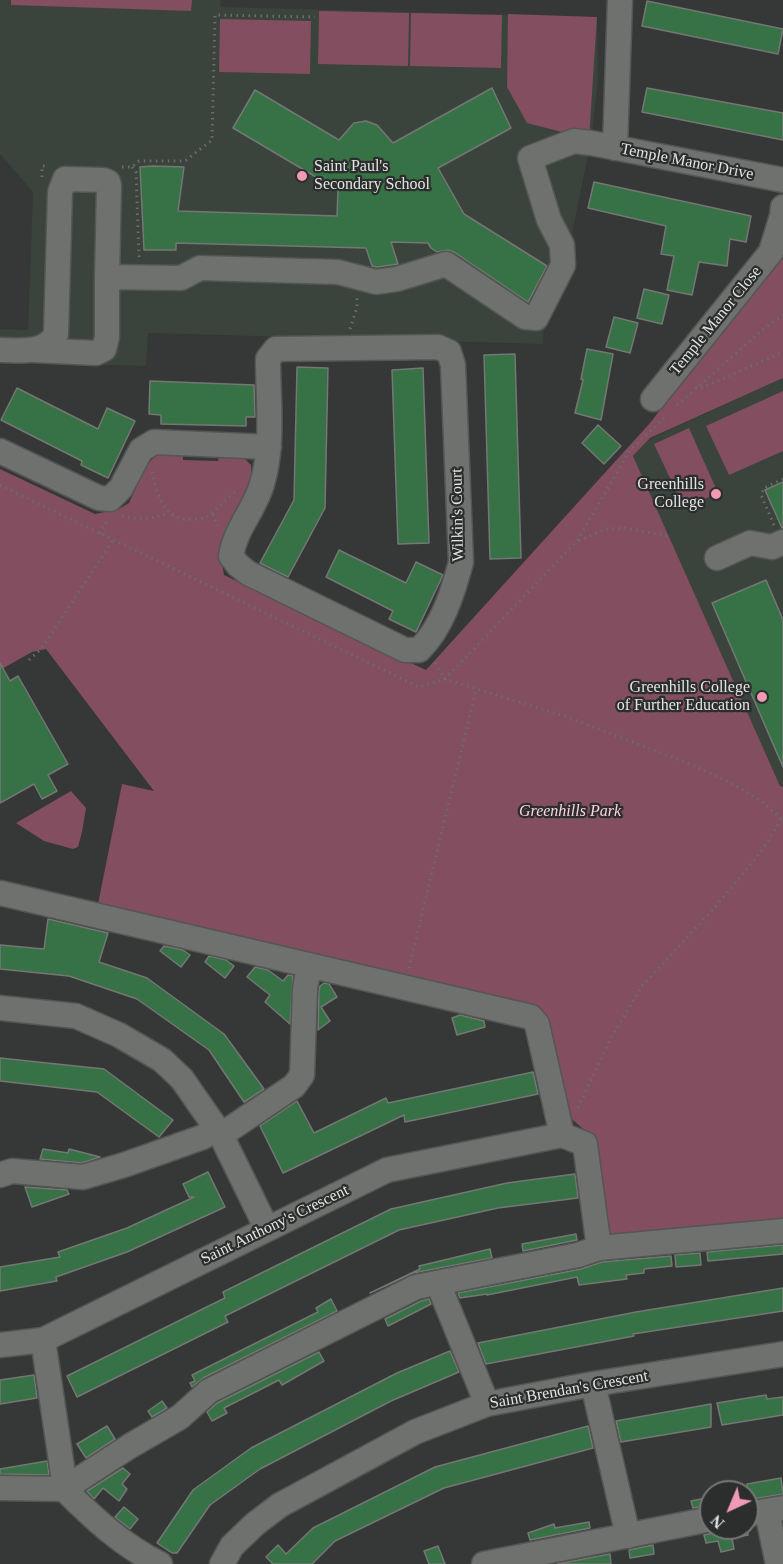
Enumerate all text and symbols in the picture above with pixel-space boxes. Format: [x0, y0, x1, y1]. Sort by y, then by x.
street label: Temple Manor Drive [619, 140, 755, 184]
place label: Saint Paul's Secondary School [314, 157, 430, 195]
marker: Saint Paul's Secondary School [295, 169, 309, 183]
street label: Temple Manor Close [666, 263, 766, 379]
street label: Wilkin's Court [448, 468, 468, 562]
place label: Greenhills College [637, 475, 704, 513]
marker: Greenhills College [709, 487, 723, 501]
place label: Greenhills College of Further Education [617, 678, 750, 716]
marker: Greenhills College of Further Education [755, 690, 769, 704]
park label: Greenhills Park [519, 802, 621, 822]
street label: Saint Anthony's Crescent [198, 1181, 352, 1269]
street label: Saint Brendan's Crescent [488, 1367, 650, 1413]
north arrow [699, 1480, 759, 1540]
text: N [707, 1512, 728, 1532]

